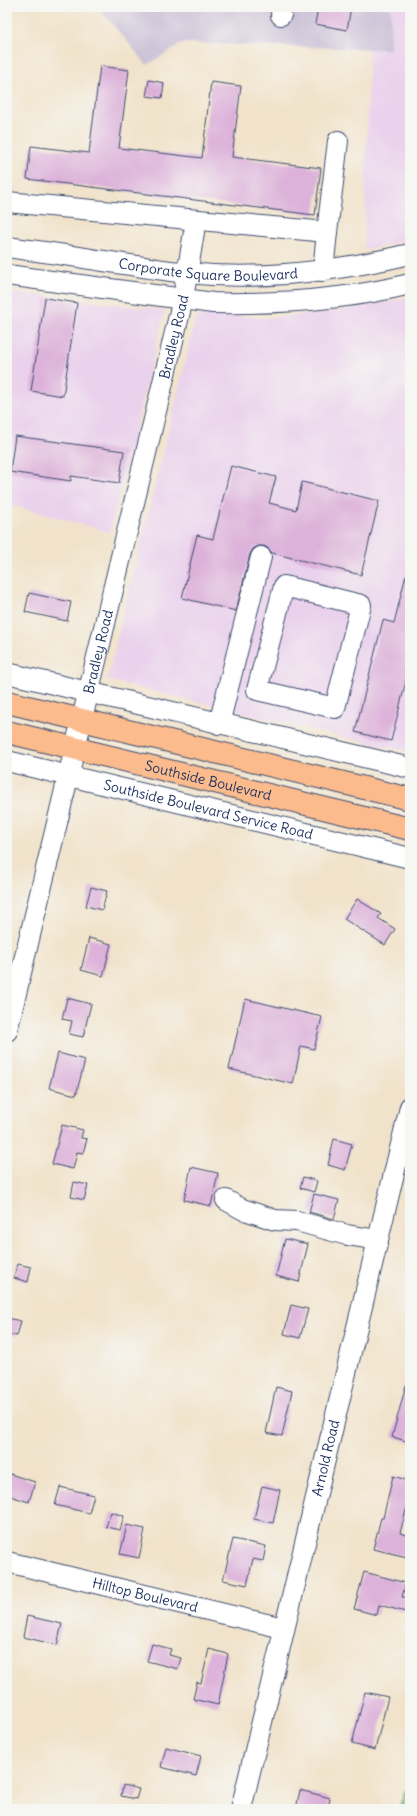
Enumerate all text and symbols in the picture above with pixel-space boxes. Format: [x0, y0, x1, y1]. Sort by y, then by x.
street label: Corporate Square Boulevard [117, 254, 299, 285]
street label: Bradley Road [155, 293, 193, 381]
street label: Bradley Road [79, 608, 117, 696]
street label: Southside Boulevard [143, 757, 273, 804]
street label: Southside Boulevard Service Road [102, 776, 315, 843]
street label: Arnold Road [308, 1418, 343, 1498]
street label: Hilltop Boulevard [91, 1574, 200, 1616]

